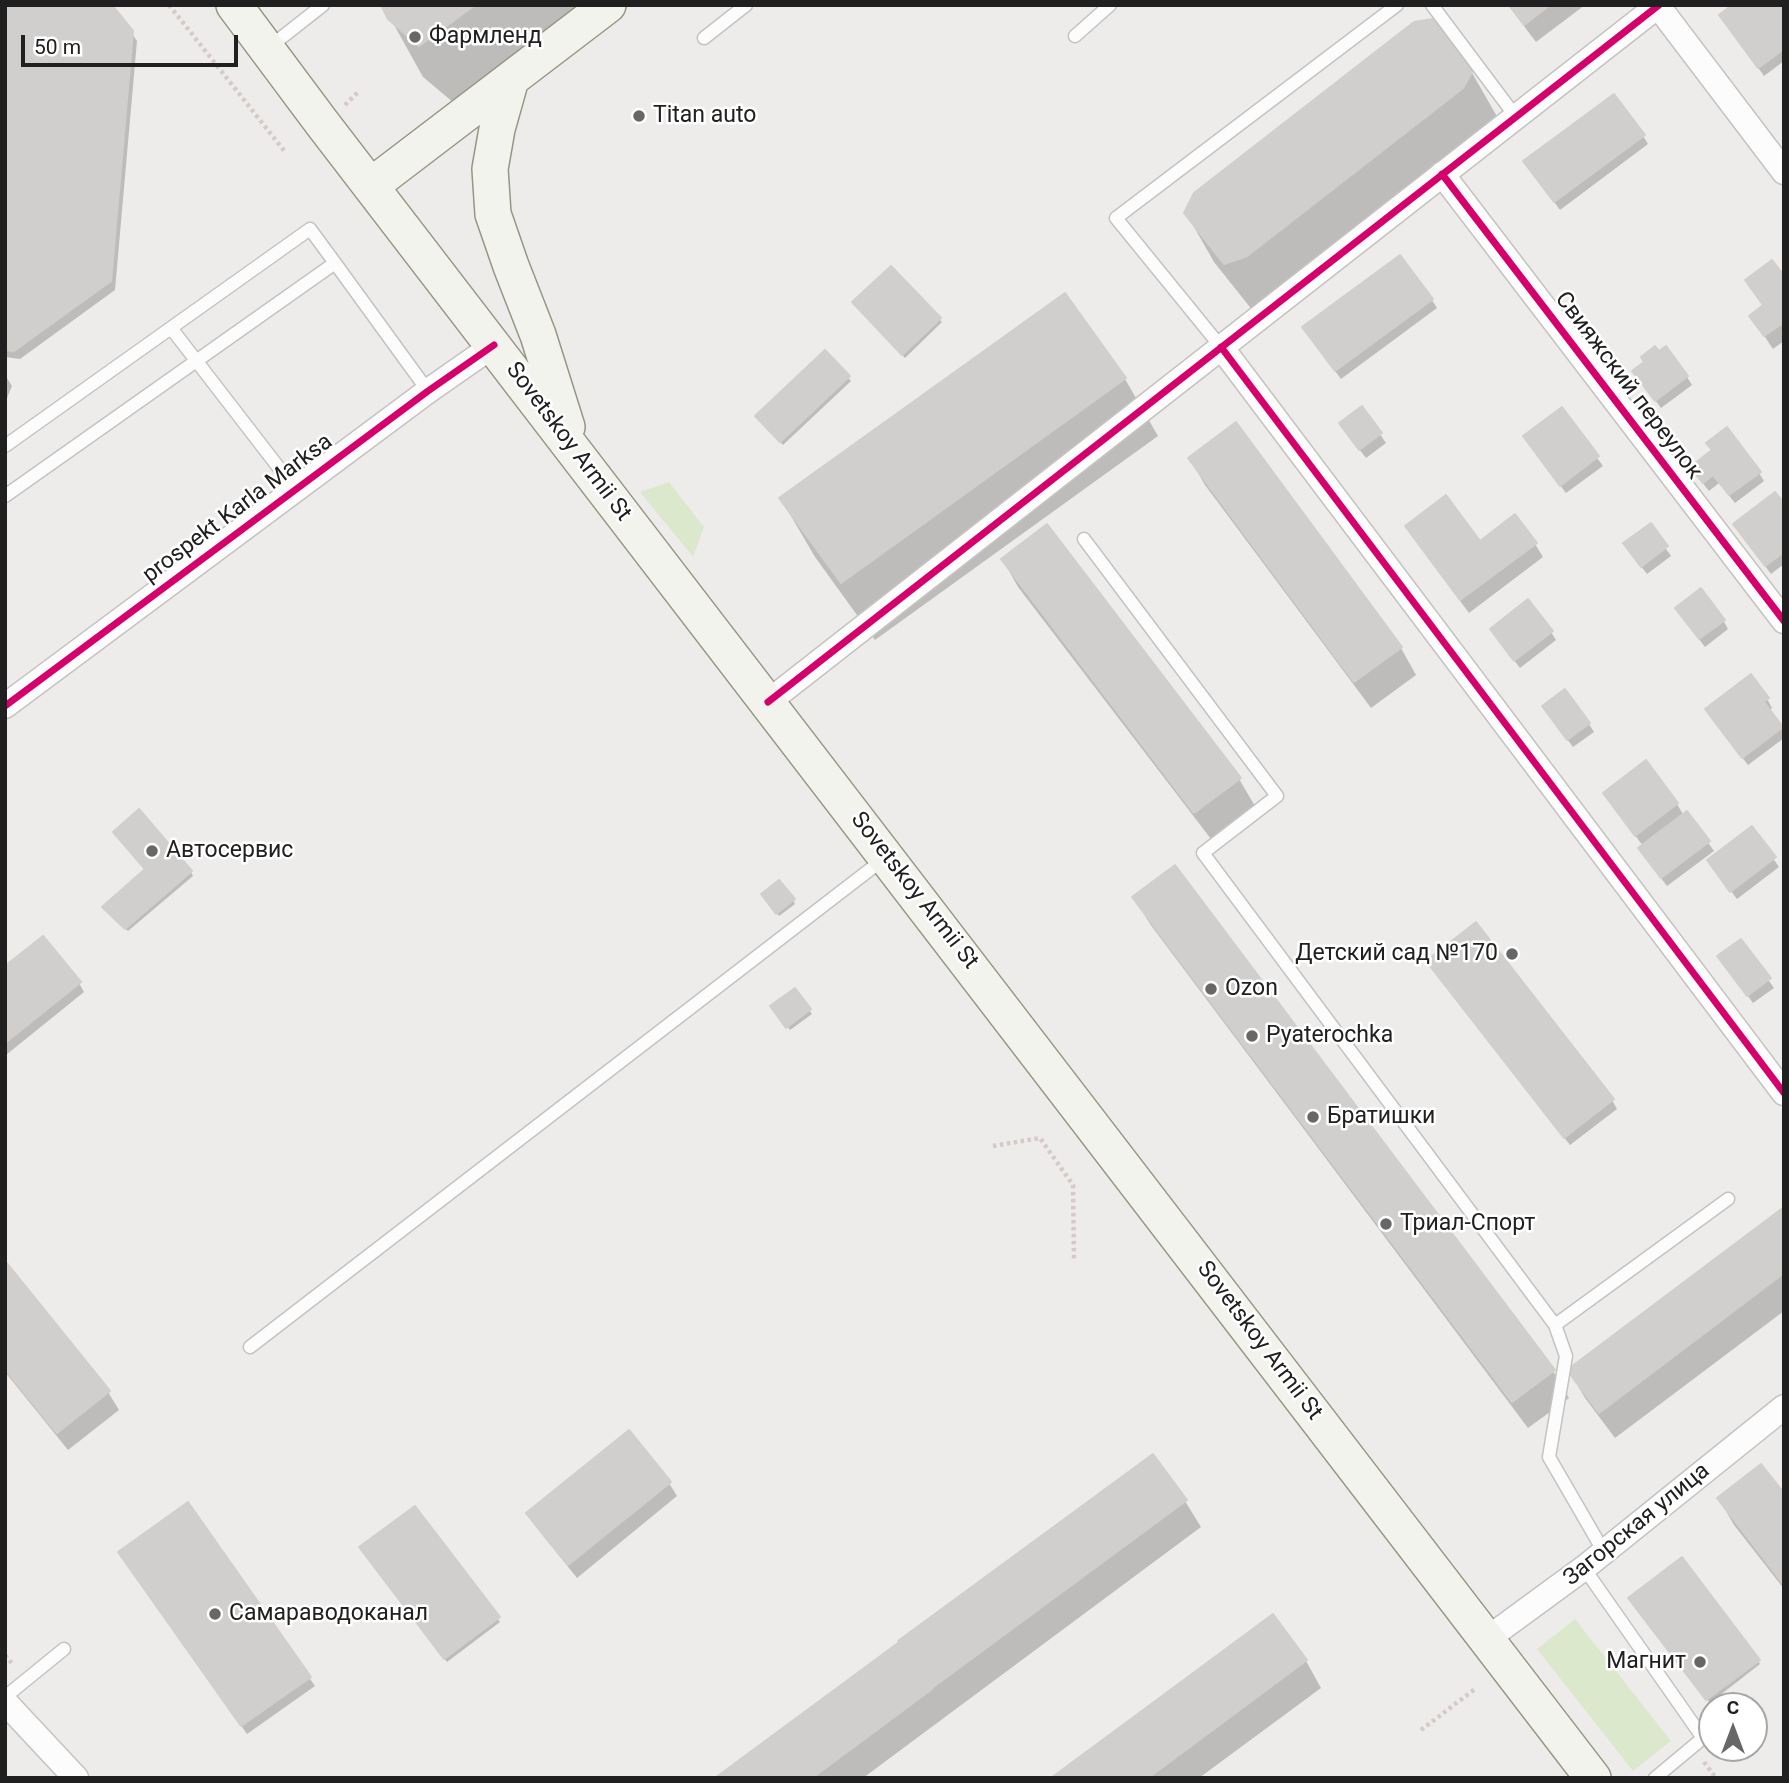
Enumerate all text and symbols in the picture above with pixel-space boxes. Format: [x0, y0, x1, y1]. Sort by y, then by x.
scale bar [24, 21, 242, 65]
place label: Фармленд [429, 23, 542, 51]
marker: Фармленд [407, 29, 423, 45]
text: 50 m [34, 35, 81, 59]
place label: Titan auto [653, 102, 756, 130]
marker: Titan auto [631, 108, 647, 124]
street label: Свияжский переулок [1548, 287, 1708, 485]
street label: Sovetskoy Armii St [499, 357, 637, 527]
street label: prospekt Karla Marksa [138, 429, 338, 589]
street label: Sovetskoy Armii St [844, 807, 984, 975]
place label: Автосервис [166, 837, 293, 865]
marker: Автосервис [144, 843, 160, 859]
place label: Детский сад №170 [1295, 940, 1498, 968]
marker: Детский сад №170 [1504, 946, 1520, 962]
place label: Ozon [1225, 975, 1278, 1003]
marker: Ozon [1203, 981, 1219, 997]
place label: Pyaterochka [1266, 1022, 1393, 1050]
marker: Pyaterochka [1244, 1028, 1260, 1044]
place label: Братишки [1327, 1103, 1435, 1131]
marker: Братишки [1305, 1109, 1321, 1125]
place label: Триал-Спорт [1400, 1210, 1535, 1238]
marker: Триал-Спорт [1378, 1216, 1394, 1232]
street label: Sovetskoy Armii St [1190, 1256, 1328, 1426]
street label: Загорская улица [1558, 1458, 1716, 1592]
place label: Самараводоканал [229, 1600, 428, 1628]
marker: Самараводоканал [207, 1606, 223, 1622]
place label: Магнит [1606, 1648, 1686, 1676]
marker: Магнит [1692, 1654, 1708, 1670]
north arrow [1698, 1692, 1768, 1762]
text: С [1727, 1696, 1739, 1719]

